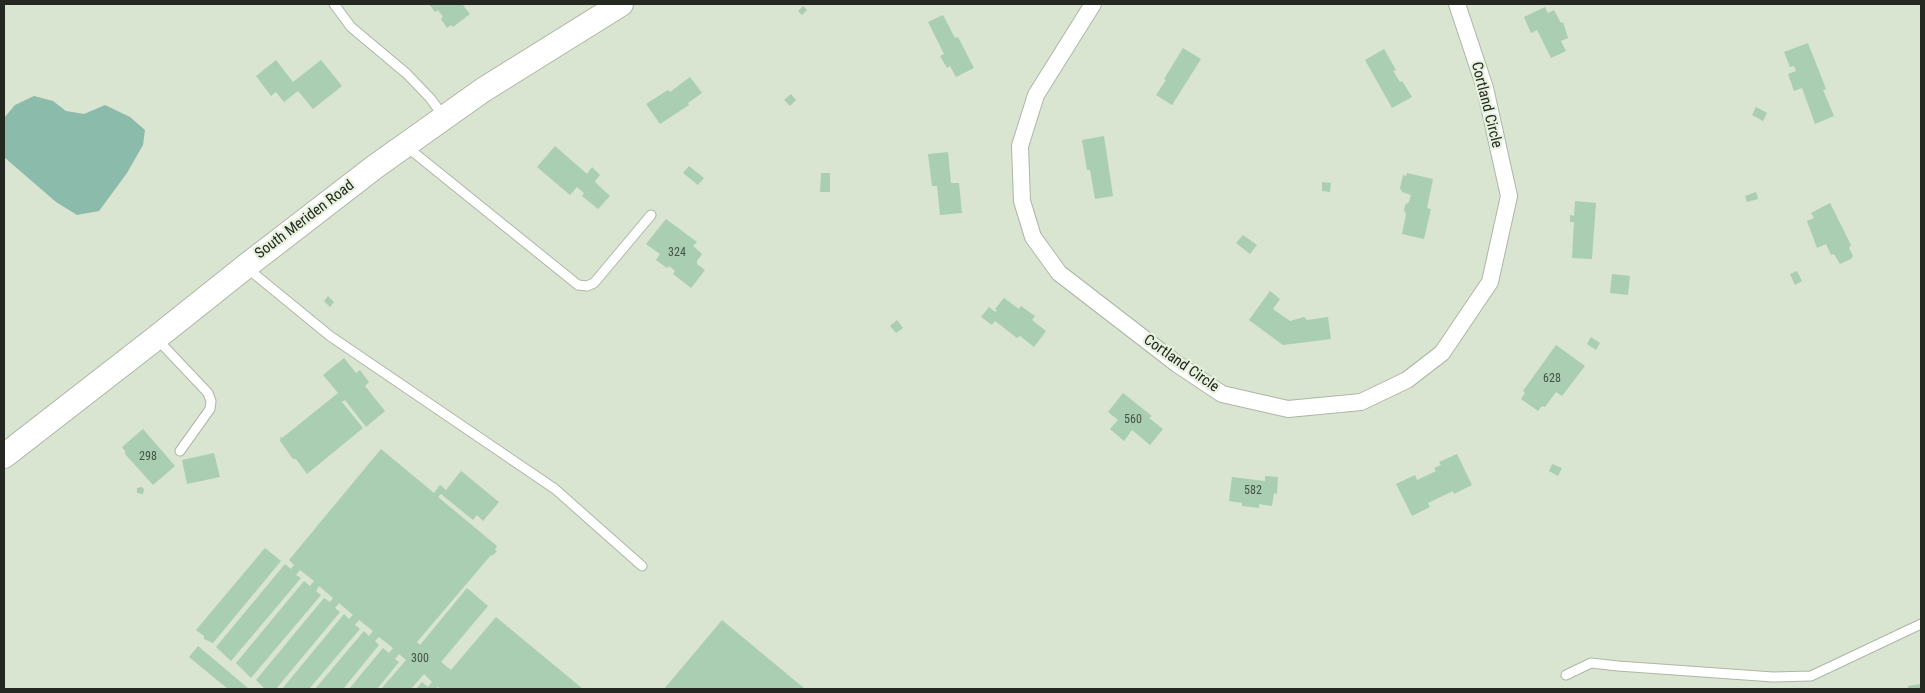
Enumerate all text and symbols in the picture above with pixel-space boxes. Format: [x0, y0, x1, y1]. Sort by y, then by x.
street label: Cortland Circle [1467, 60, 1505, 150]
street label: South Meriden Road [252, 177, 358, 263]
house number: 324 [668, 246, 686, 260]
street label: Cortland Circle [1140, 331, 1222, 397]
house number: 628 [1543, 372, 1561, 386]
house number: 560 [1124, 413, 1142, 427]
house number: 298 [139, 450, 157, 464]
house number: 582 [1244, 484, 1262, 498]
house number: 300 [411, 652, 429, 666]

